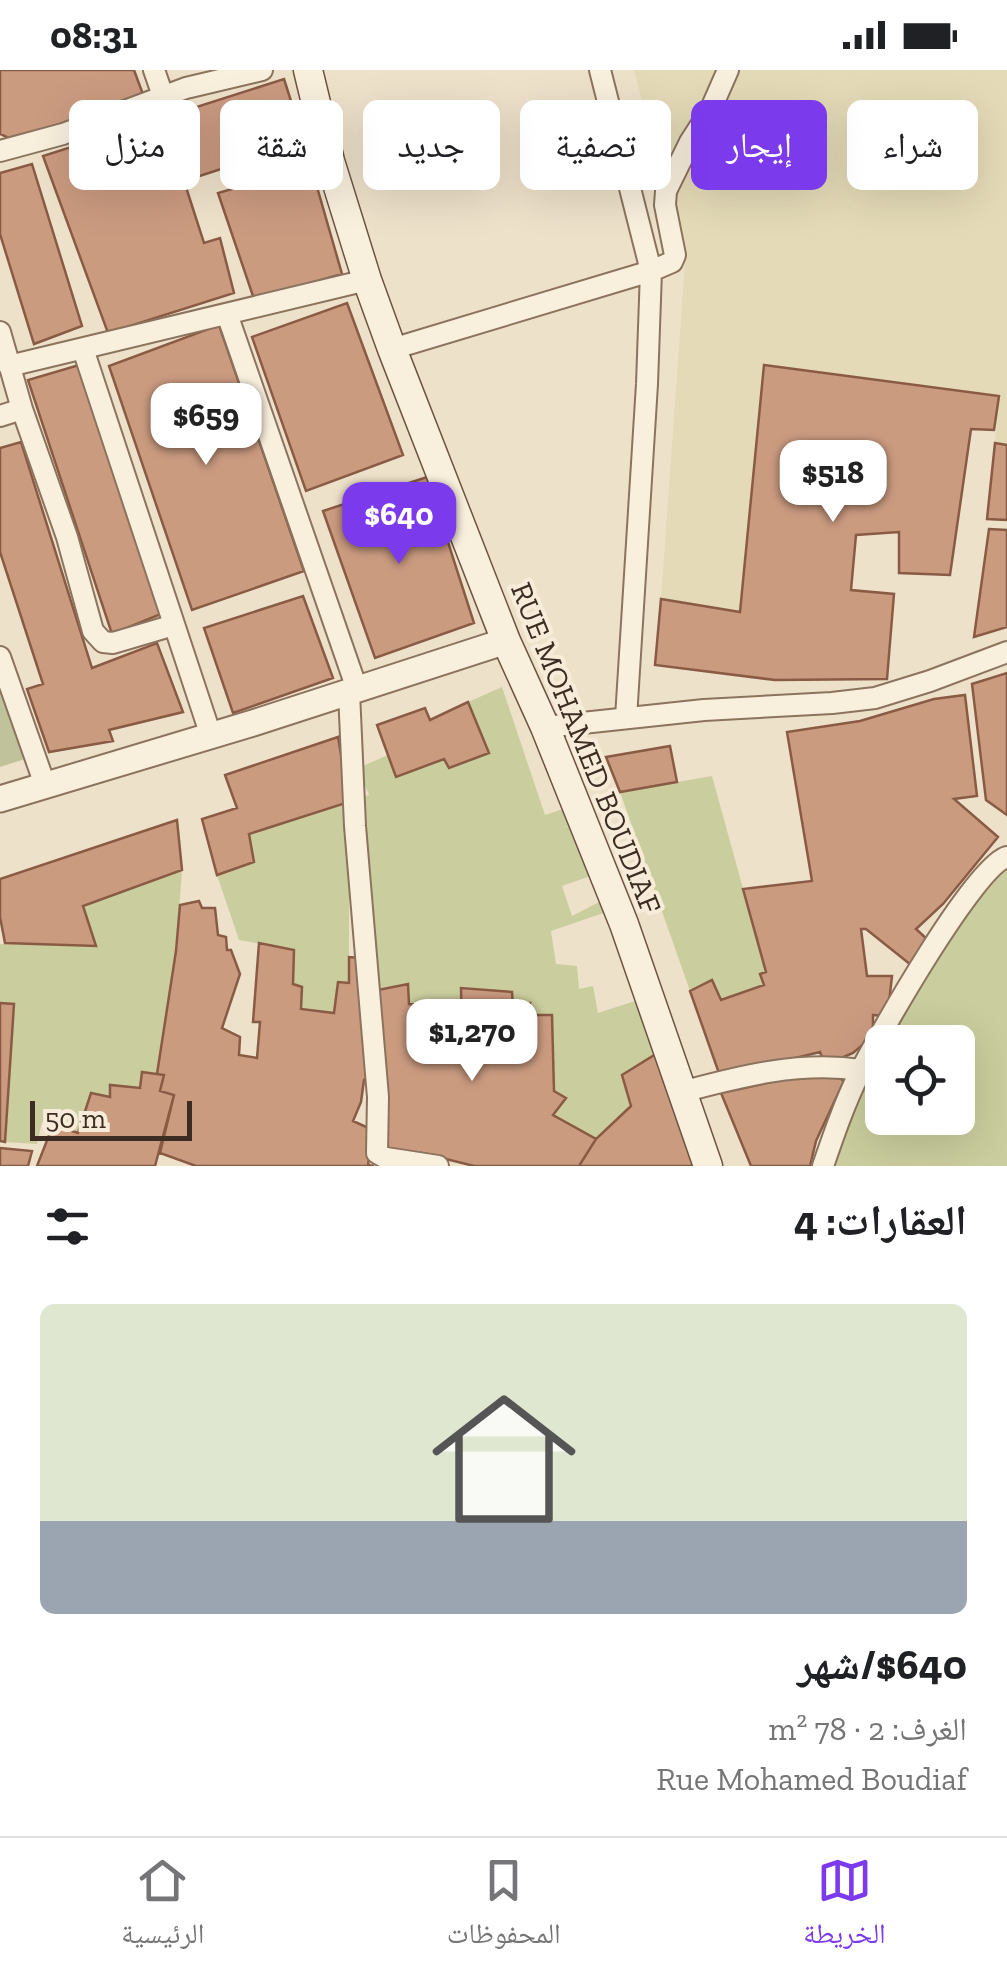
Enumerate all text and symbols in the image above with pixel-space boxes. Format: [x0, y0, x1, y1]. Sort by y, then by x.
text: 08:31 [50, 12, 137, 58]
chip: منزل [69, 100, 200, 190]
chip: شقة [220, 100, 343, 190]
chip: جديد [363, 100, 500, 190]
chip: تصفية [520, 100, 671, 190]
chip: إيجار [691, 100, 827, 190]
chip: شراء [847, 100, 978, 190]
pin: $659 [147, 383, 265, 468]
text: $659 [173, 396, 239, 434]
pin: $518 [774, 440, 892, 525]
text: $518 [802, 453, 864, 491]
pin: $640 [340, 482, 458, 567]
text: $640 [364, 495, 434, 533]
street label: RUE MOHAMED BOUDIAF [503, 577, 669, 919]
pin: $1,270 [391, 999, 553, 1084]
text: $1,270 [428, 1012, 516, 1050]
map controls [865, 1025, 975, 1135]
button: locate [865, 1025, 975, 1135]
scale bar [30, 1096, 192, 1140]
text: 50 m [45, 1102, 106, 1135]
text: العقارات: 4 [794, 1195, 967, 1246]
icon: filters [40, 1199, 95, 1254]
icon: home [414, 1369, 594, 1549]
text: $640/شهر [797, 1639, 967, 1690]
text: الغرف: 2 · 78 m² [769, 1710, 967, 1748]
text: Rue Mohamed Boudiaf [656, 1760, 967, 1798]
tab: الرئيسية [121, 1853, 204, 1961]
tab: المحفوظات [447, 1853, 561, 1961]
tab: الخريطة [803, 1853, 886, 1961]

